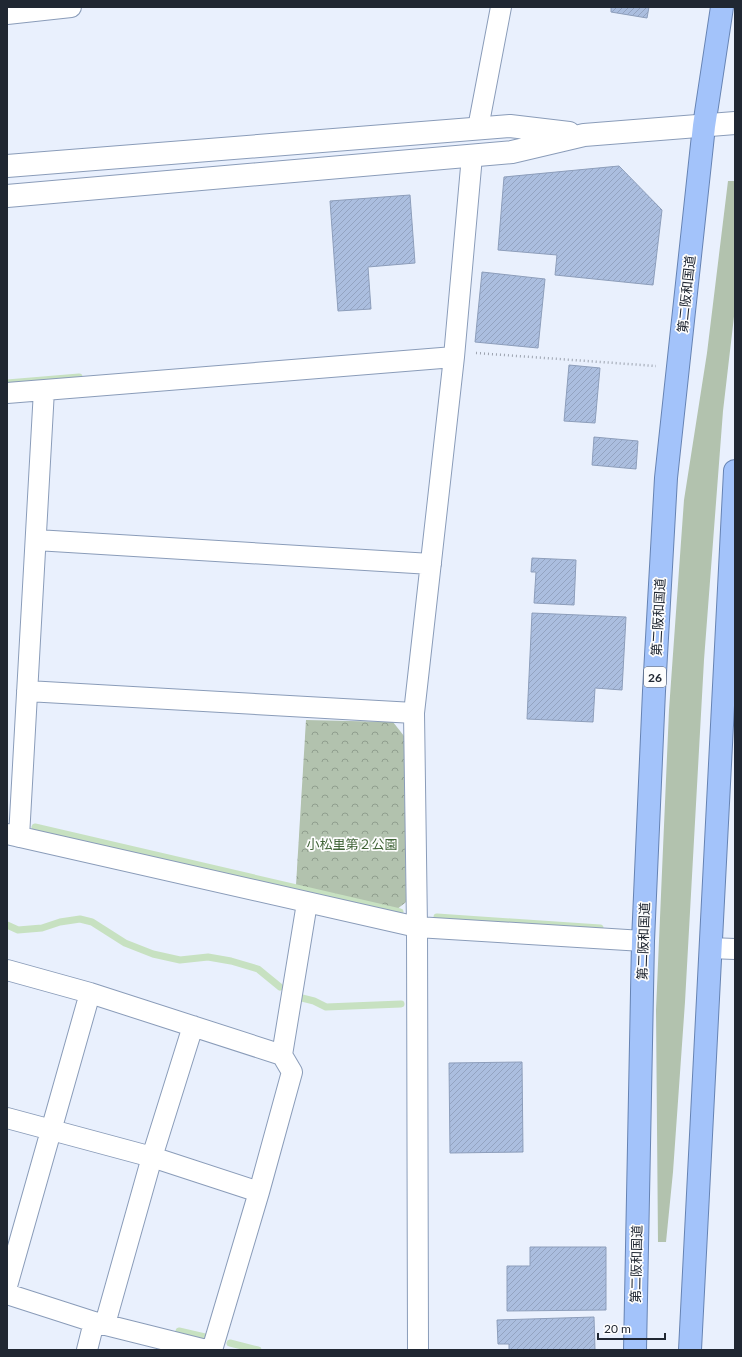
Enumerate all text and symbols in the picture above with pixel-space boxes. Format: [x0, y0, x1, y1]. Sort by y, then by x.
street label: 第二阪和国道 [674, 254, 698, 334]
street label: 第二阪和国道 [648, 578, 668, 656]
road number: 26 [644, 667, 666, 687]
park label: 小松里第２公園 [306, 836, 398, 852]
street label: 第二阪和国道 [634, 902, 652, 980]
street label: 第二阪和国道 [627, 1225, 645, 1303]
scale bar [598, 1315, 665, 1341]
text: 20 m [604, 1321, 631, 1336]

